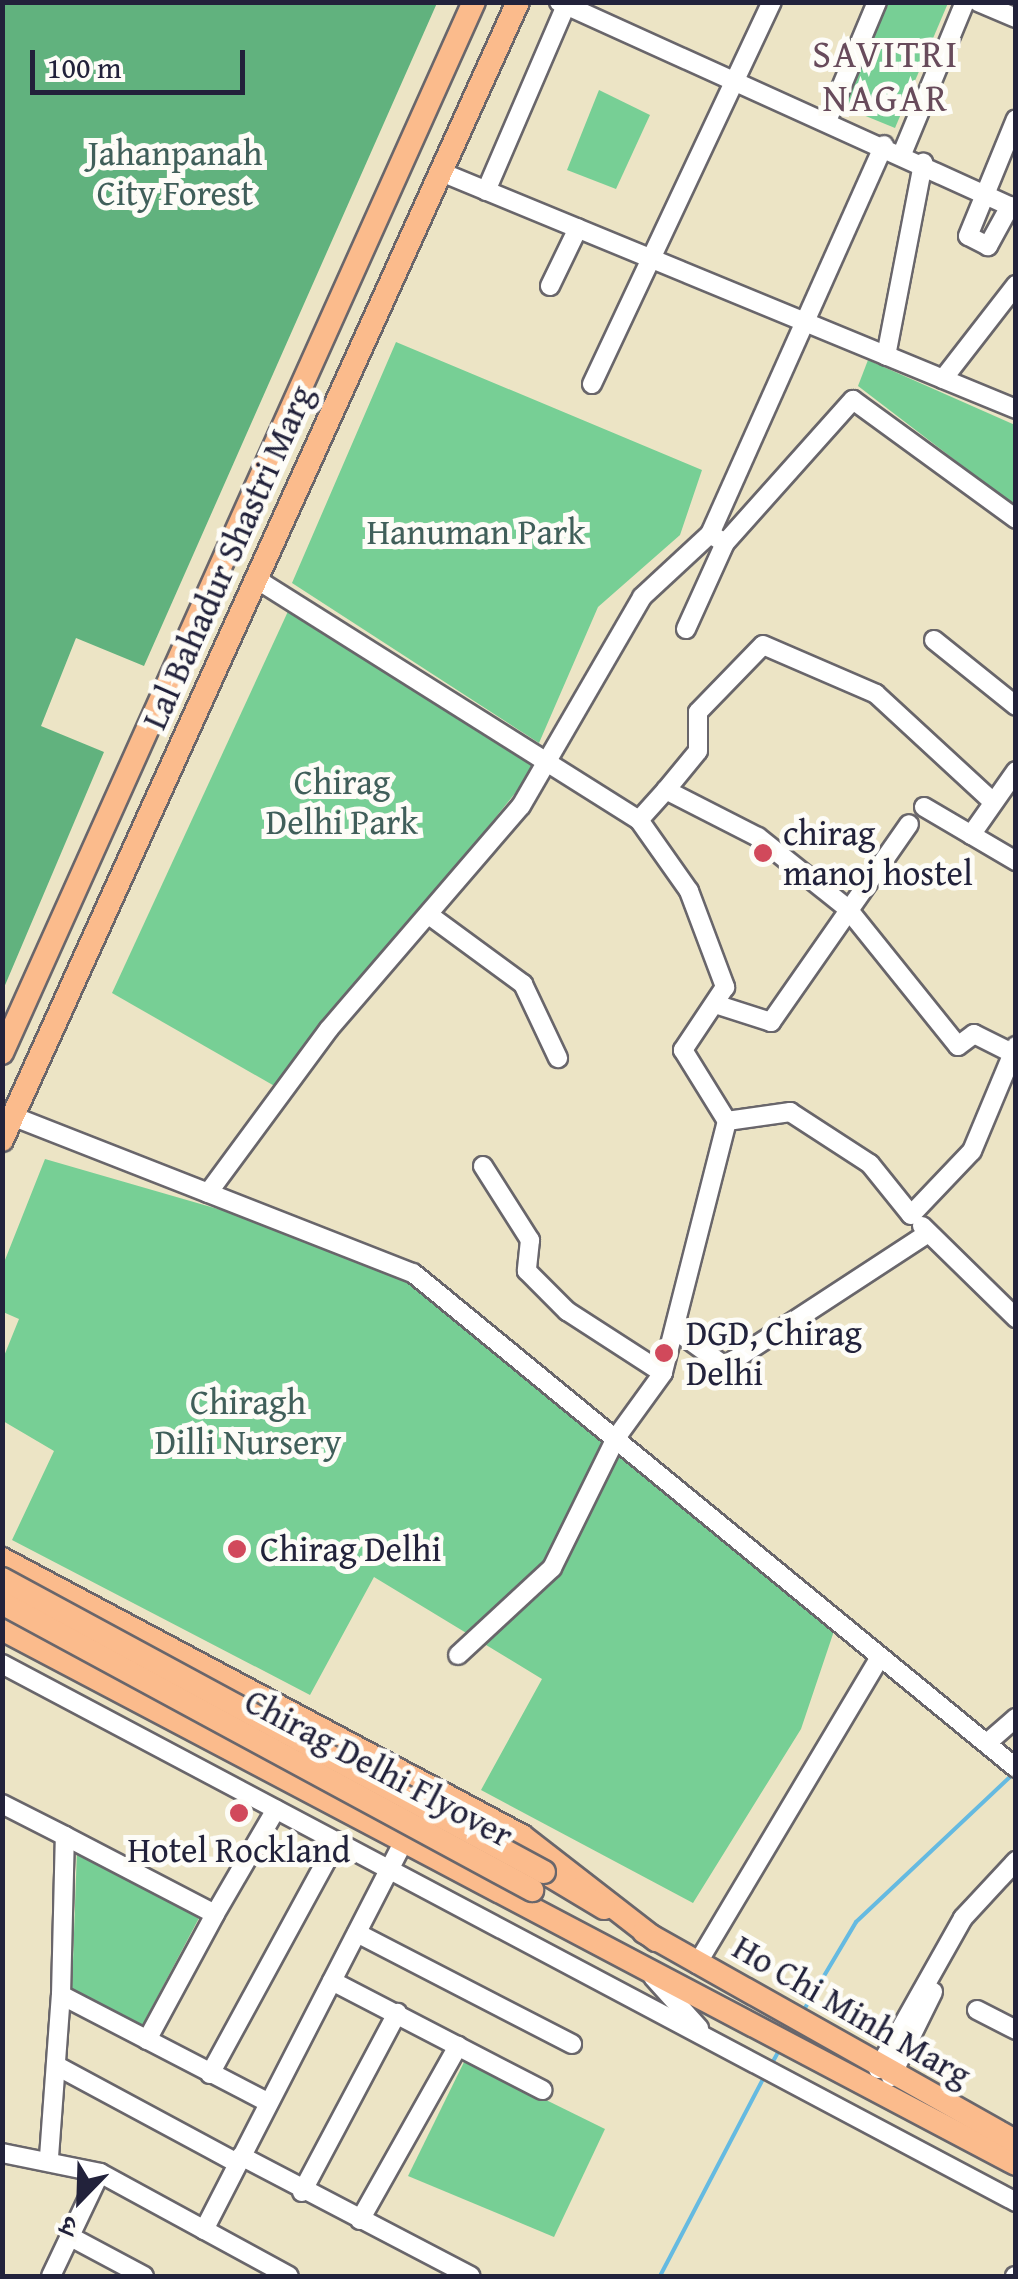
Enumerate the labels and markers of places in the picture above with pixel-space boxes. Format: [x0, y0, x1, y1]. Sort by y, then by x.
place label: chirag manoj hostel [783, 812, 973, 894]
marker: chirag manoj hostel [752, 842, 774, 864]
place label: DGD, Chirag Delhi [686, 1312, 862, 1394]
marker: DGD, Chirag Delhi [651, 1340, 677, 1366]
place label: Chirag Delhi [260, 1528, 441, 1570]
marker: Chirag Delhi [224, 1536, 250, 1562]
marker: Hotel Rockland [228, 1802, 250, 1824]
place label: Hotel Rockland [128, 1829, 350, 1871]

